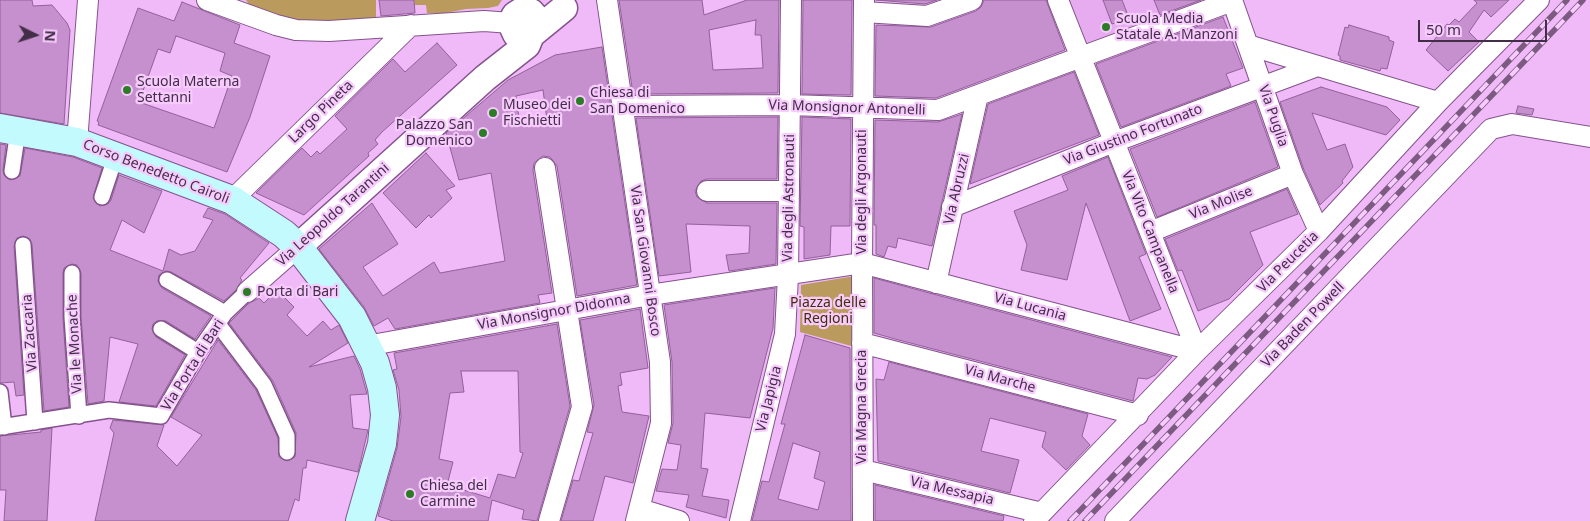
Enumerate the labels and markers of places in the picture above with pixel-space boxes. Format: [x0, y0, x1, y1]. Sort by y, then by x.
place label: Scuola Media Statale A. Manzoni [1116, 11, 1238, 44]
marker: Scuola Media Statale A. Manzoni [1100, 21, 1112, 33]
place label: Scuola Materna Settanni [137, 74, 239, 106]
marker: Scuola Materna Settanni [121, 84, 133, 96]
place label: Chiesa di San Domenico [590, 85, 685, 118]
marker: Chiesa di San Domenico [574, 95, 586, 107]
place label: Museo dei Fischietti [503, 97, 571, 130]
marker: Museo dei Fischietti [487, 107, 499, 119]
place label: Palazzo San Domenico [396, 117, 473, 150]
marker: Palazzo San Domenico [477, 127, 489, 139]
place label: Porta di Bari [257, 284, 338, 300]
marker: Porta di Bari [241, 286, 253, 298]
place label: Chiesa del Carmine [420, 478, 487, 511]
marker: Chiesa del Carmine [404, 488, 416, 500]

